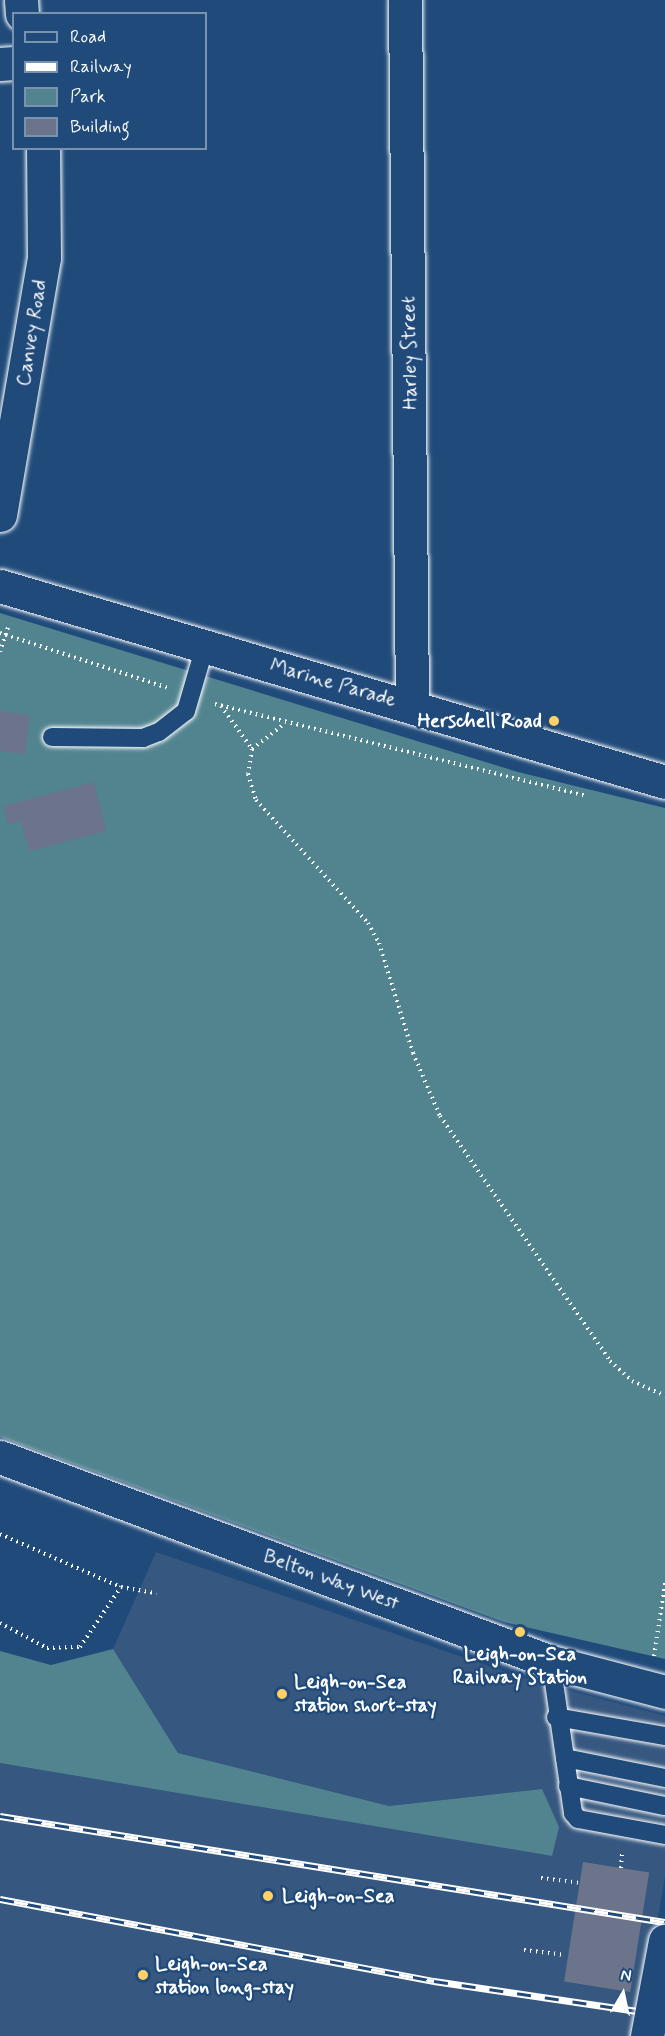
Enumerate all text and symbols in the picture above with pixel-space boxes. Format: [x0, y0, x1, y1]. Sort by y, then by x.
legend [12, 12, 207, 150]
text: Road [70, 25, 106, 49]
text: Railway [70, 55, 132, 79]
text: Park [70, 85, 106, 109]
text: Building [70, 115, 130, 139]
street label: Canvey Road [12, 278, 52, 388]
street label: Harley Street [397, 294, 423, 412]
street label: Marine Parade [267, 654, 399, 712]
place label: Herschell Road [419, 709, 542, 733]
marker: Herschell Road [547, 714, 561, 728]
street label: Belton Way West [259, 1544, 403, 1616]
marker: Leigh-on-Sea Railway Station [513, 1625, 527, 1639]
place label: Leigh-on-Sea Railway Station [453, 1642, 587, 1689]
place label: Leigh-on-Sea station short-stay [294, 1670, 436, 1717]
marker: Leigh-on-Sea station short-stay [275, 1687, 289, 1701]
place label: Leigh-on-Sea [282, 1884, 394, 1908]
marker: Leigh-on-Sea [259, 1887, 277, 1905]
place label: Leigh-on-Sea station long-stay [155, 1952, 291, 1999]
north arrow [593, 1964, 653, 2024]
text: N [619, 1965, 633, 1987]
marker: Leigh-on-Sea station long-stay [136, 1968, 150, 1982]

